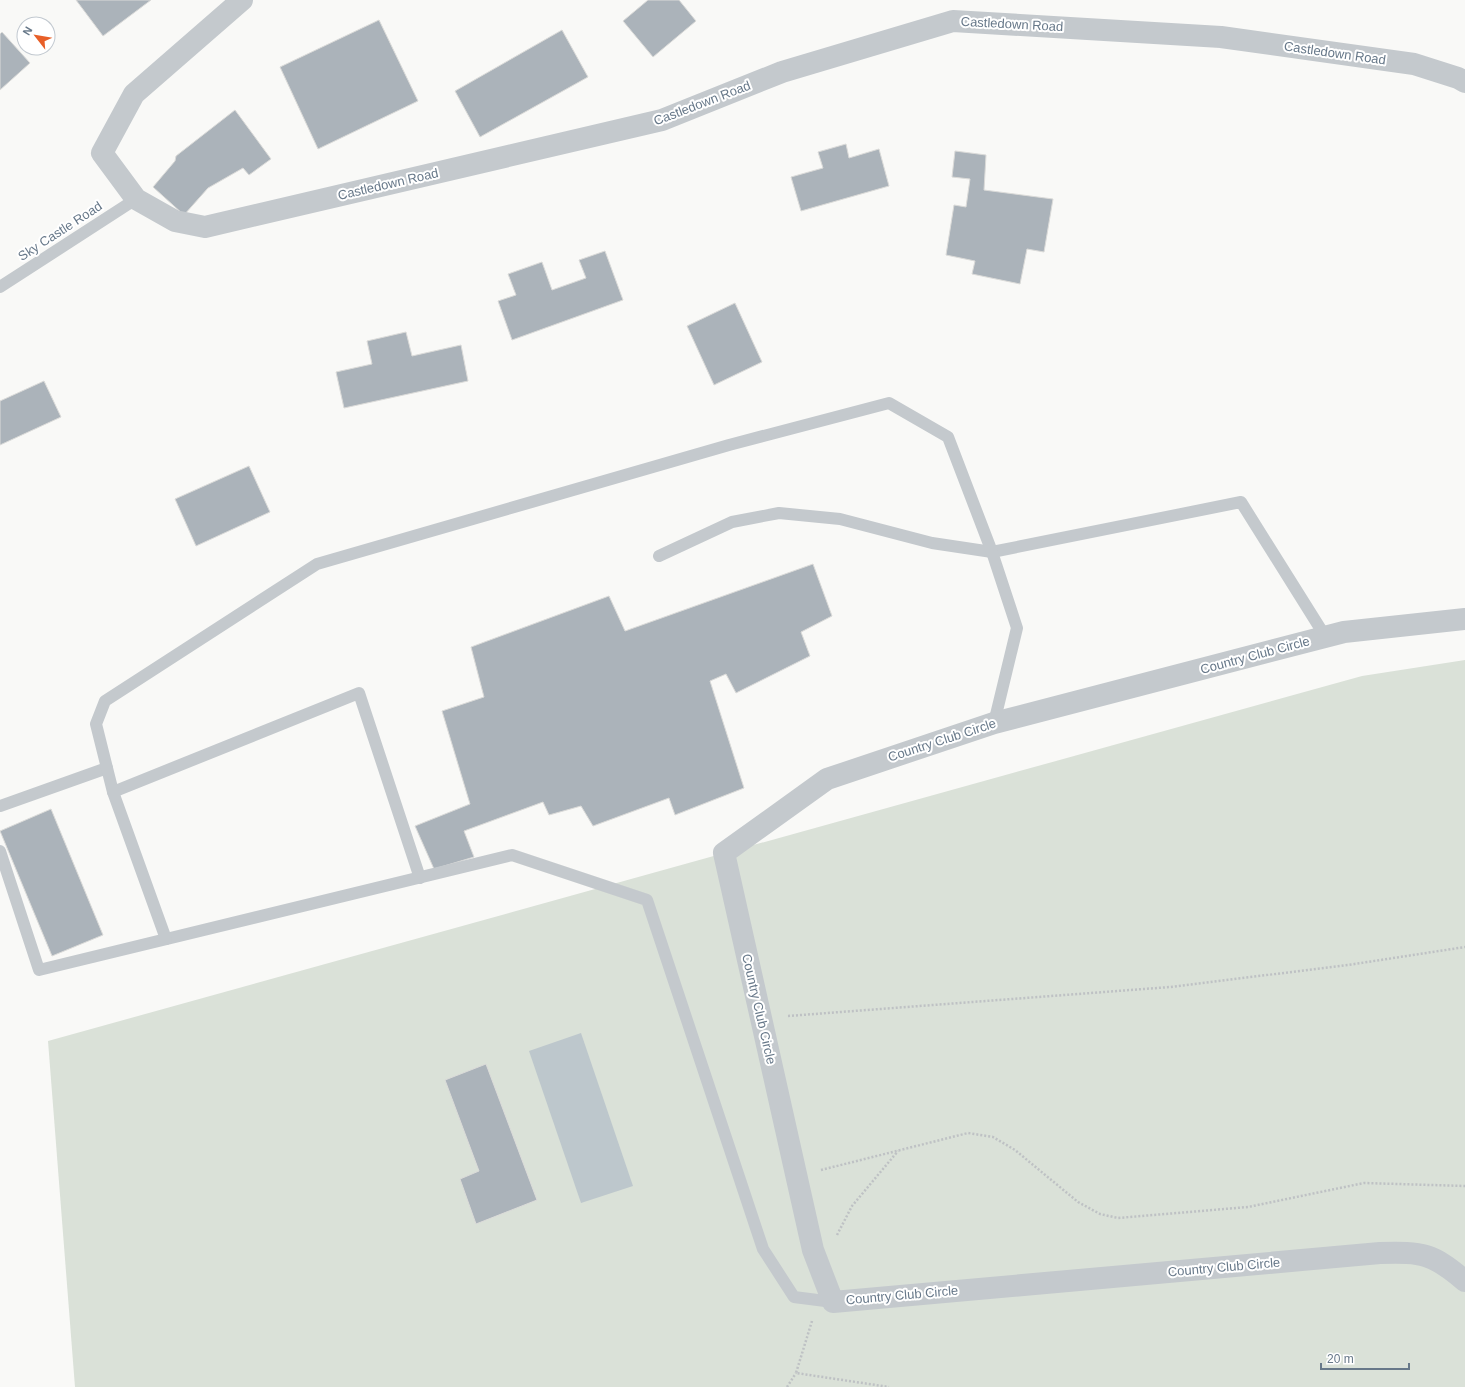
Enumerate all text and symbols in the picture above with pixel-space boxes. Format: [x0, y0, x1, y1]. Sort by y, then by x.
street label: Castledown Road [960, 14, 1064, 34]
north arrow [16, 16, 56, 56]
text: N [20, 24, 35, 37]
street label: Castledown Road [1283, 38, 1387, 68]
street label: Castledown Road [651, 78, 753, 128]
street label: Castledown Road [336, 165, 440, 203]
street label: Sky Castle Road [15, 198, 105, 264]
street label: Country Club Circle [1199, 633, 1311, 677]
street label: Country Club Circle [886, 715, 998, 765]
street label: Country Club Circle [739, 952, 779, 1066]
street label: Country Club Circle [1167, 1255, 1281, 1279]
street label: Country Club Circle [845, 1283, 959, 1307]
scale bar [1321, 1345, 1409, 1371]
text: 20 m [1327, 1352, 1354, 1366]

